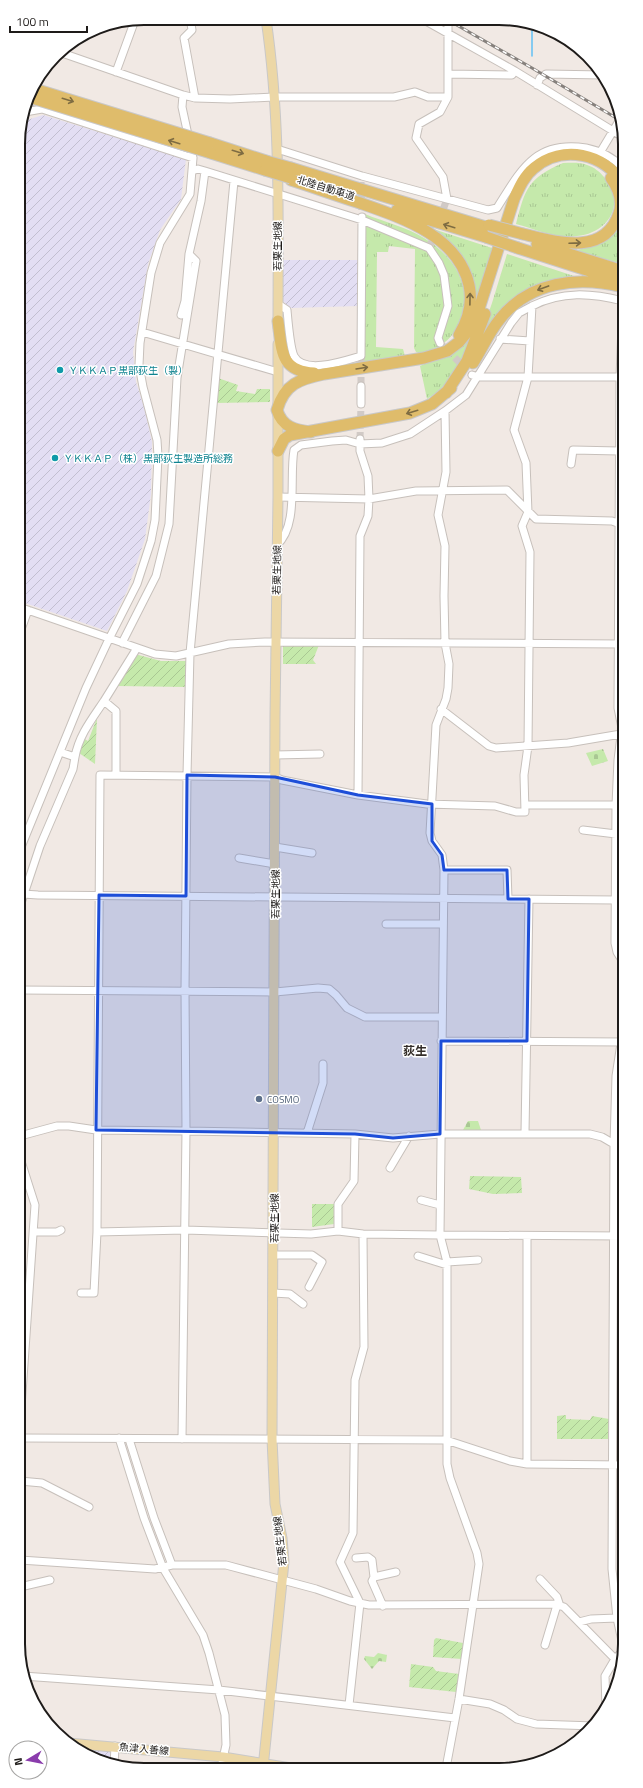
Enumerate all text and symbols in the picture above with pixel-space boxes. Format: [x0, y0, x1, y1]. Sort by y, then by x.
scale bar [10, 8, 87, 34]
text: 100 m [16, 12, 49, 31]
one-way arrow [61, 97, 74, 104]
one-way arrow [168, 138, 181, 145]
one-way arrow [231, 149, 244, 156]
street label: 北陸自動車道 [295, 172, 357, 204]
street label: 若栗生地線 [270, 221, 285, 271]
one-way arrow [442, 222, 455, 229]
one-way arrow [568, 239, 581, 247]
one-way arrow [537, 284, 549, 292]
one-way arrow [466, 293, 474, 306]
place label: ＹＫＫＡＰ黒部荻生（製） [68, 363, 188, 378]
one-way arrow [355, 364, 368, 372]
marker: ＹＫＫＡＰ黒部荻生（製） [55, 365, 65, 375]
one-way arrow [406, 409, 419, 416]
place label: ＹＫＫＡＰ（株）黒部荻生製造所総務 [63, 451, 233, 466]
marker: ＹＫＫＡＰ（株）黒部荻生製造所総務 [50, 453, 60, 463]
street label: 若栗生地線 [269, 545, 285, 595]
street label: 若栗生地線 [268, 869, 283, 919]
district label: 荻生 [403, 1041, 427, 1060]
place label: COSMO [267, 1092, 300, 1107]
marker: COSMO [254, 1094, 264, 1104]
street label: 若栗生地線 [267, 1193, 282, 1243]
street label: 若栗生地線 [270, 1515, 290, 1567]
street label: 魚津入善線 [118, 1739, 170, 1759]
north arrow [8, 1740, 48, 1780]
text: N [10, 1757, 27, 1767]

